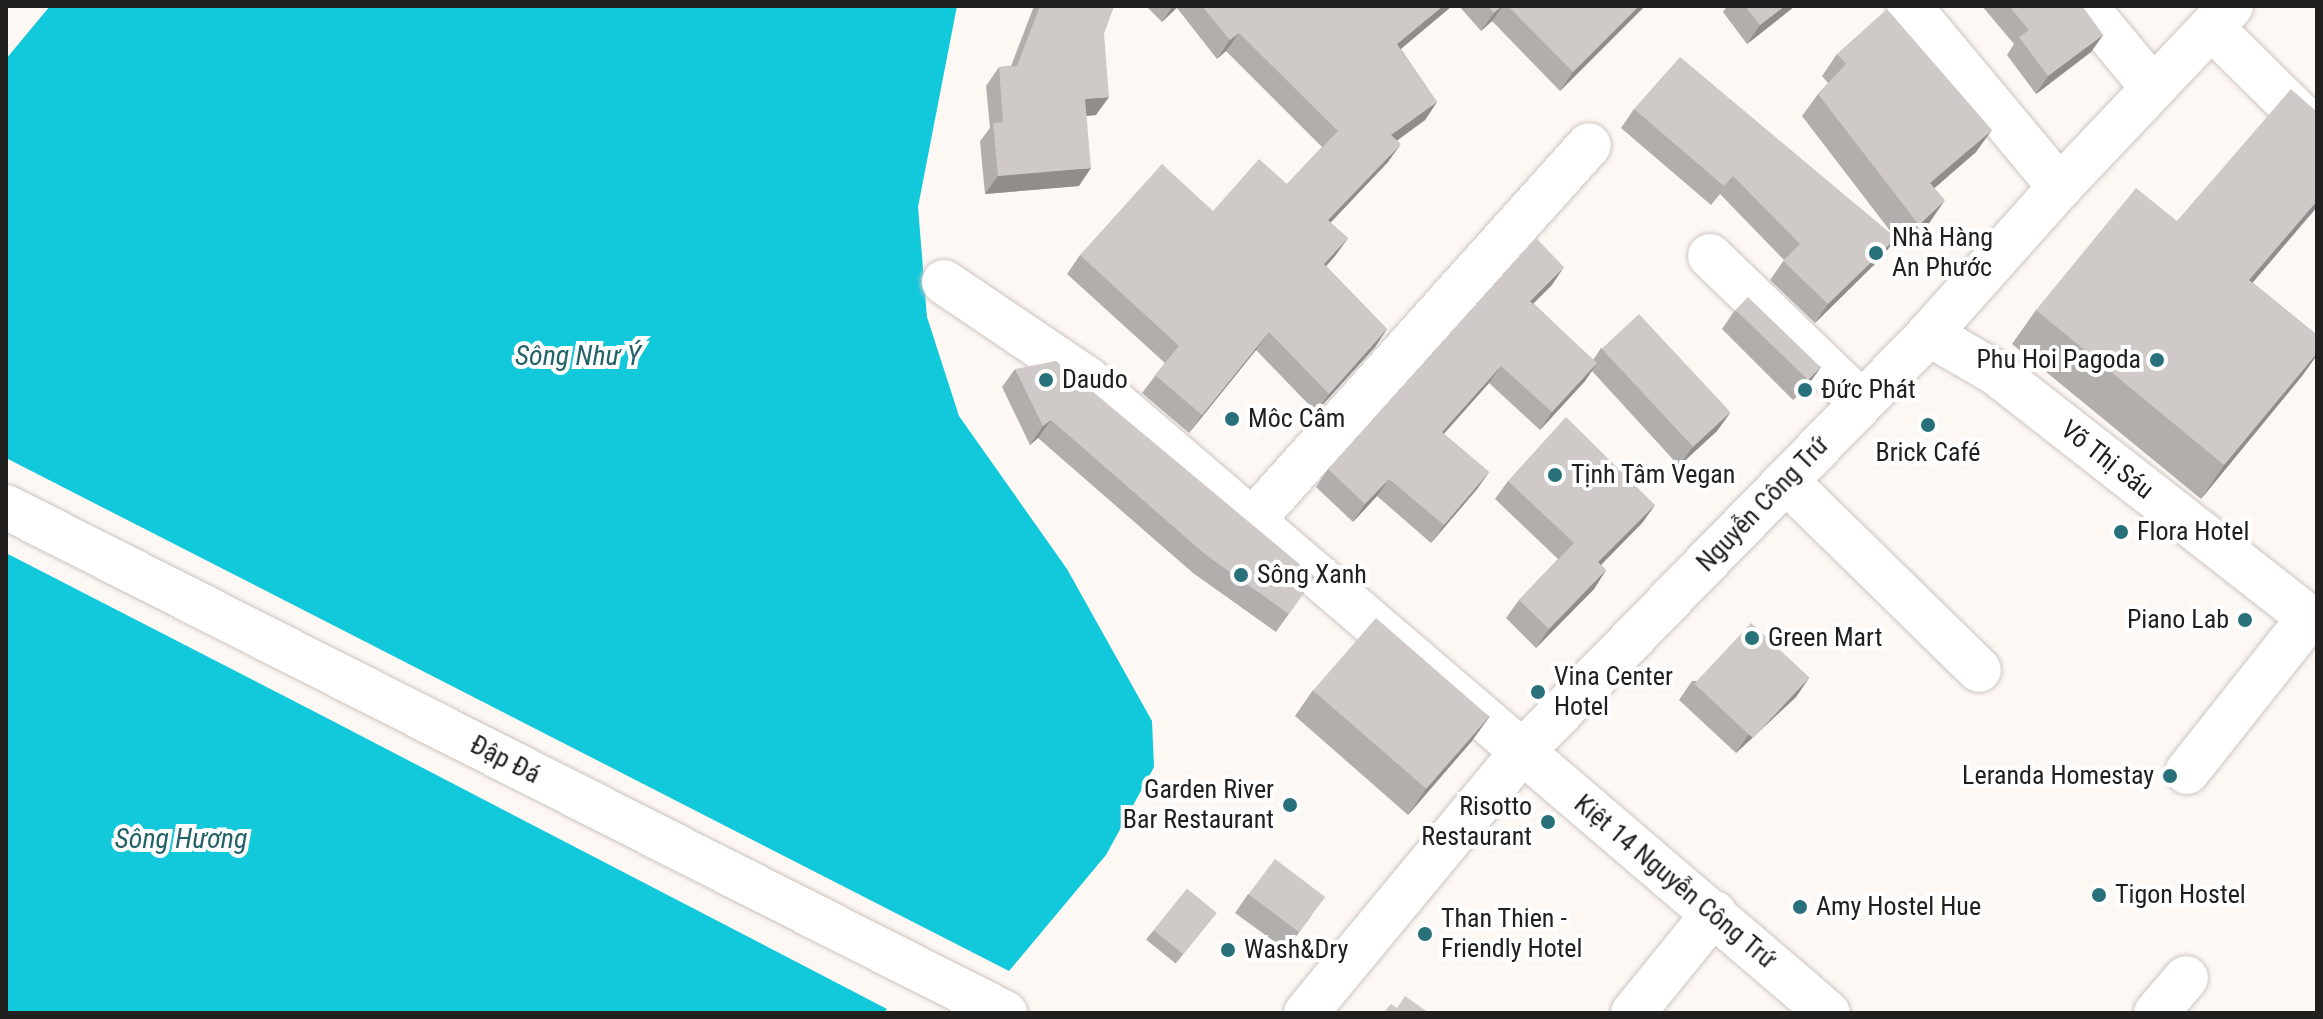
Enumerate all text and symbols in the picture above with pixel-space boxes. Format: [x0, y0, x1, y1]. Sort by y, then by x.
place label: Nhà Hàng An Phước [1892, 222, 1993, 284]
marker: Nhà Hàng An Phước [1867, 244, 1885, 262]
water label: Sông Như Ý [515, 339, 641, 373]
place label: Phu Hoi Pagoda [1976, 344, 2141, 376]
marker: Phu Hoi Pagoda [2148, 351, 2166, 369]
place label: Daudo [1062, 364, 1128, 396]
marker: Daudo [1037, 371, 1055, 389]
place label: Đức Phát [1821, 374, 1916, 406]
marker: Đức Phát [1796, 381, 1814, 399]
place label: Môc Câm [1248, 403, 1345, 435]
marker: Môc Câm [1223, 410, 1241, 428]
street label: Võ Thị Sáu [2054, 414, 2160, 506]
marker: Brick Café [1919, 416, 1937, 434]
street label: Nguyễn Công Trứ [1690, 430, 1836, 578]
place label: Brick Café [1875, 437, 1981, 469]
place label: Tịnh Tâm Vegan [1571, 459, 1736, 491]
marker: Tịnh Tâm Vegan [1546, 466, 1564, 484]
place label: Flora Hotel [2137, 516, 2249, 548]
marker: Flora Hotel [2112, 523, 2130, 541]
place label: Sông Xanh [1257, 559, 1367, 591]
marker: Sông Xanh [1232, 566, 1250, 584]
place label: Piano Lab [2127, 604, 2229, 636]
marker: Piano Lab [2236, 611, 2254, 629]
place label: Green Mart [1768, 622, 1882, 654]
marker: Green Mart [1743, 629, 1761, 647]
place label: Vina Center Hotel [1554, 661, 1673, 722]
marker: Vina Center Hotel [1529, 683, 1547, 701]
street label: Đập Đá [465, 729, 545, 791]
place label: Leranda Homestay [1962, 760, 2154, 792]
marker: Leranda Homestay [2161, 767, 2179, 785]
place label: Garden River Bar Restaurant [1123, 774, 1274, 836]
street label: Kiệt 14 Nguyễn Công Trứ [1567, 788, 1783, 976]
place label: Risotto Restaurant [1421, 791, 1532, 852]
marker: Garden River Bar Restaurant [1281, 796, 1299, 814]
marker: Risotto Restaurant [1539, 813, 1557, 831]
water label: Sông Hương [115, 822, 247, 856]
place label: Tigon Hostel [2115, 879, 2246, 911]
marker: Tigon Hostel [2090, 886, 2108, 904]
place label: Amy Hostel Hue [1816, 891, 1981, 923]
marker: Amy Hostel Hue [1791, 898, 1809, 916]
place label: Than Thien - Friendly Hotel [1441, 903, 1583, 964]
marker: Than Thien - Friendly Hotel [1416, 925, 1434, 943]
place label: Wash&Dry [1244, 934, 1348, 966]
marker: Wash&Dry [1219, 941, 1237, 959]

